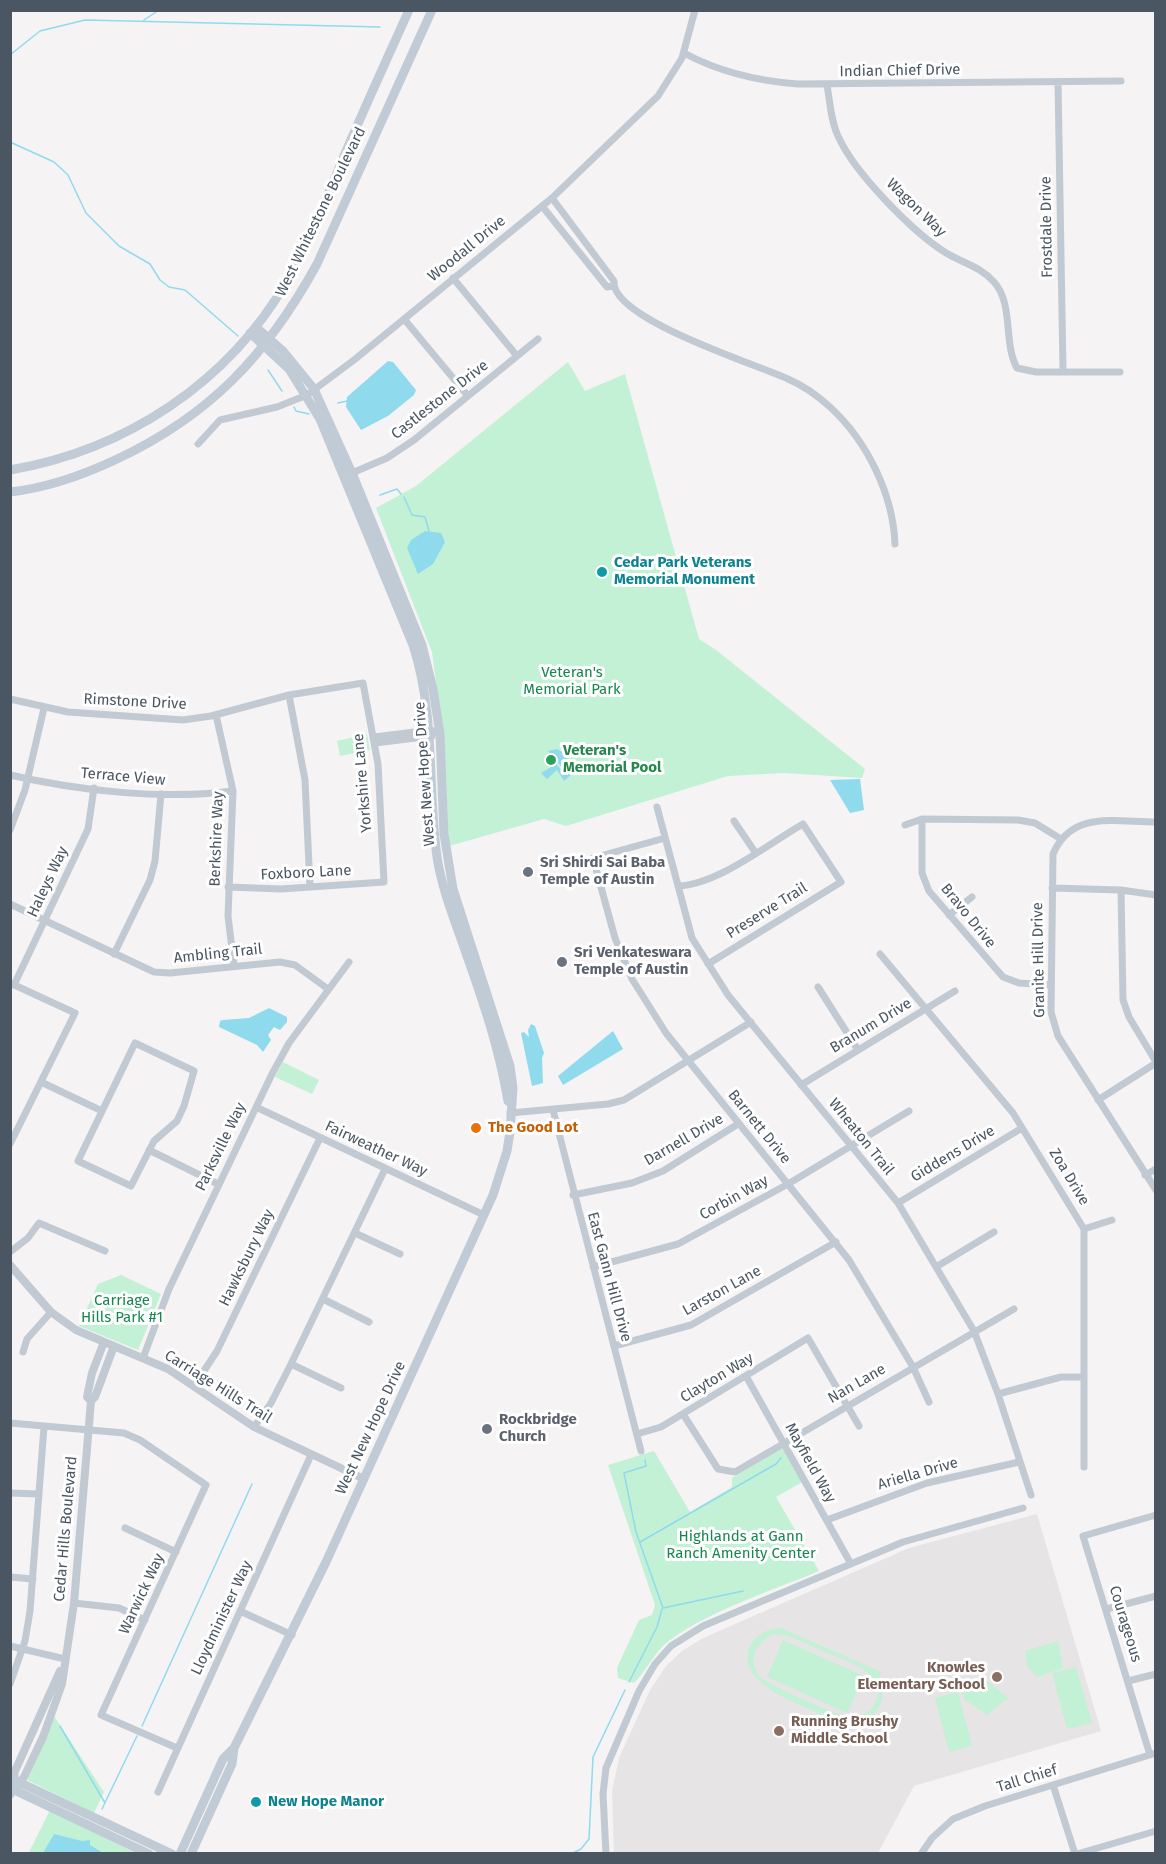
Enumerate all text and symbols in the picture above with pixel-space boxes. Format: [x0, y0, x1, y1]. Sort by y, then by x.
street label: Indian Chief Drive [839, 61, 961, 81]
street label: West Whitestone Boulevard [272, 124, 370, 300]
street label: Wagon Way [882, 175, 950, 241]
street label: Frostdale Drive [1037, 176, 1057, 278]
street label: Woodall Drive [425, 212, 509, 286]
street label: Castlestone Drive [388, 357, 492, 443]
place label: Cedar Park Veterans Memorial Monument [614, 554, 755, 589]
marker: Cedar Park Veterans Memorial Monument [595, 565, 609, 579]
park label: Veteran's Memorial Park [523, 664, 621, 699]
street label: Rimstone Drive [83, 690, 187, 714]
street label: West New Hope Drive [411, 701, 439, 847]
street label: Yorkshire Lane [350, 733, 376, 833]
place label: Veteran's Memorial Pool [563, 742, 661, 777]
marker: Veteran's Memorial Pool [544, 753, 558, 767]
street label: Terrace View [80, 764, 166, 790]
street label: Berkshire Way [206, 791, 228, 887]
street label: Haleys Way [24, 844, 72, 920]
place label: Sri Shirdi Sai Baba Temple of Austin [540, 854, 665, 889]
street label: Foxboro Lane [260, 862, 352, 884]
marker: Sri Shirdi Sai Baba Temple of Austin [521, 865, 535, 879]
street label: Preserve Trail [723, 879, 811, 943]
street label: Bravo Drive [937, 880, 999, 952]
street label: Granite Hill Drive [1029, 902, 1049, 1018]
street label: Ambling Trail [173, 940, 263, 968]
place label: Sri Venkateswara Temple of Austin [574, 944, 692, 979]
marker: Sri Venkateswara Temple of Austin [555, 955, 569, 969]
street label: Branum Drive [827, 995, 915, 1057]
street label: Barnett Drive [724, 1086, 794, 1168]
street label: Wheaton Trail [825, 1095, 897, 1179]
street label: Parksville Way [192, 1100, 250, 1194]
street label: Darnell Drive [641, 1110, 727, 1170]
street label: Fairweather Way [322, 1117, 430, 1181]
place label: The Good Lot [488, 1119, 578, 1137]
marker: The Good Lot [469, 1121, 483, 1135]
street label: Giddens Drive [908, 1122, 998, 1186]
street label: Zoa Drive [1045, 1145, 1093, 1209]
street label: Corbin Way [696, 1172, 772, 1224]
street label: Hawksbury Way [216, 1207, 278, 1309]
street label: East Gann Hill Drive [583, 1210, 635, 1344]
street label: Larston Lane [679, 1262, 765, 1320]
park label: Carriage Hills Park #1 [81, 1292, 163, 1327]
street label: Carriage Hills Trail [161, 1347, 275, 1427]
street label: Clayton Way [677, 1349, 757, 1407]
street label: West New Hope Drive [332, 1358, 410, 1498]
street label: Nan Lane [825, 1360, 889, 1408]
place label: Rockbridge Church [499, 1411, 577, 1446]
street label: Mayfield Way [781, 1420, 839, 1506]
marker: Rockbridge Church [480, 1422, 494, 1436]
street label: Ariella Drive [876, 1454, 960, 1494]
street label: Cedar Hills Boulevard [51, 1455, 81, 1603]
park label: Highlands at Gann Ranch Amenity Center [666, 1528, 816, 1563]
street label: Warwick Way [115, 1551, 169, 1637]
street label: Lloydminister Way [188, 1558, 256, 1678]
street label: Courageous [1105, 1584, 1145, 1664]
place label: Knowles Elementary School [857, 1659, 985, 1694]
marker: Knowles Elementary School [990, 1670, 1004, 1684]
place label: Running Brushy Middle School [791, 1713, 898, 1748]
marker: Running Brushy Middle School [772, 1724, 786, 1738]
street label: Tall Chief [995, 1761, 1059, 1797]
place label: New Hope Manor [268, 1793, 384, 1811]
marker: New Hope Manor [249, 1795, 263, 1809]

